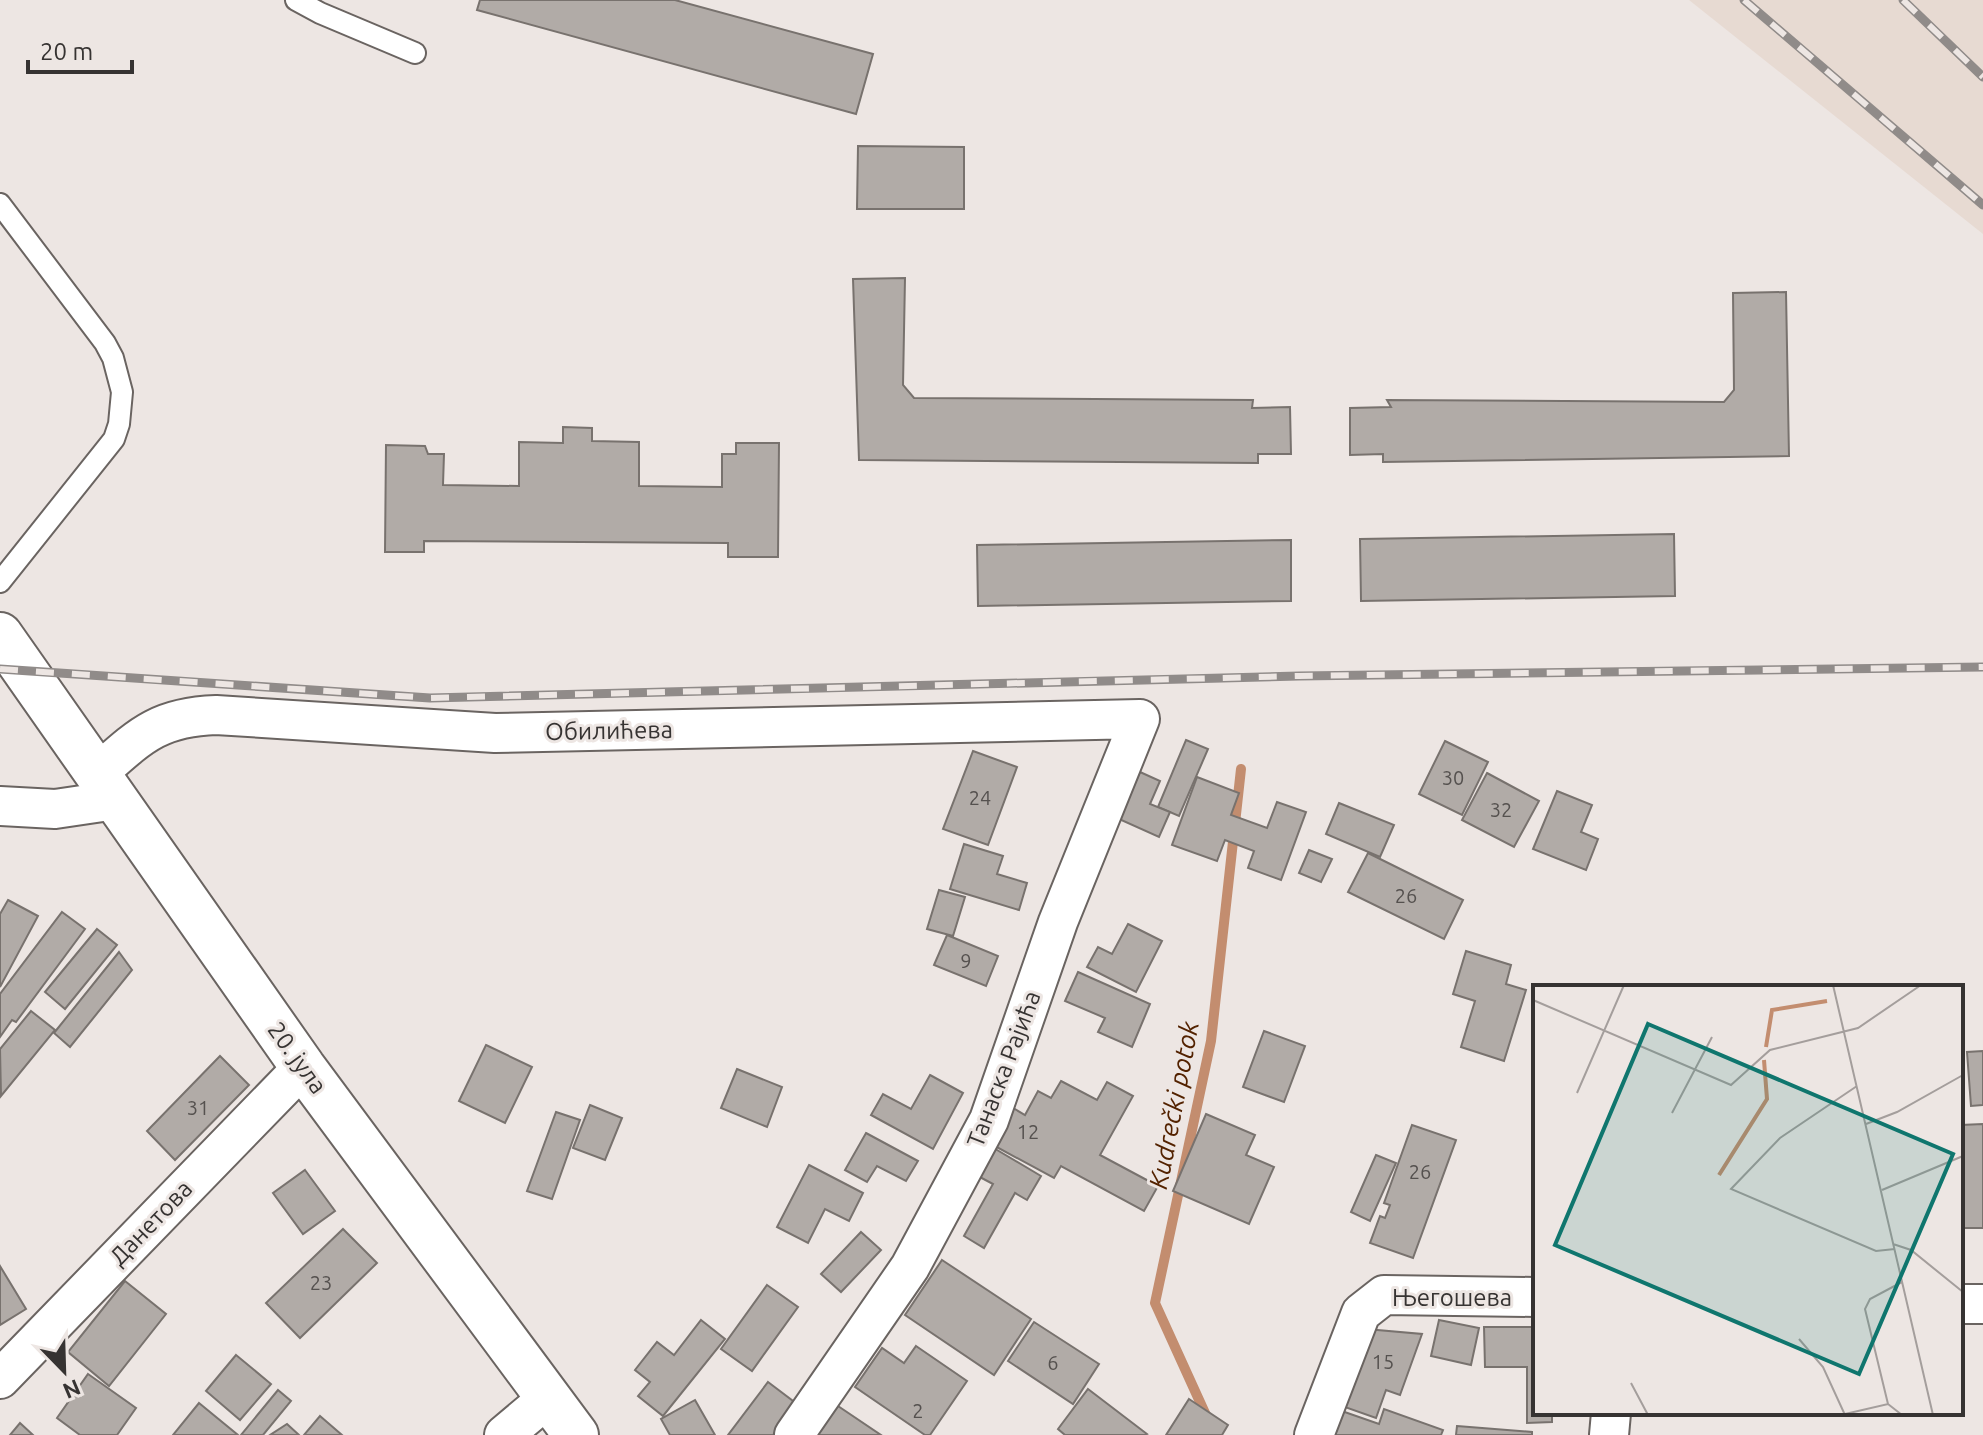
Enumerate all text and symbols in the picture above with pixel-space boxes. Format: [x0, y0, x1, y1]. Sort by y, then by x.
scale bar [28, 24, 132, 74]
text: 20 m [40, 38, 93, 65]
street label: Обилићева [545, 716, 673, 745]
house number: 30 [1442, 766, 1464, 789]
house number: 24 [969, 786, 991, 809]
house number: 32 [1490, 798, 1512, 821]
house number: 26 [1395, 884, 1417, 907]
house number: 9 [960, 949, 972, 972]
inset map [1533, 985, 1963, 1415]
street label: Танаска Рајића [961, 987, 1046, 1151]
street label: 20. јула [262, 1017, 332, 1099]
water label: Kudrečki potok [1143, 1018, 1204, 1191]
house number: 31 [187, 1096, 209, 1119]
house number: 12 [1017, 1120, 1039, 1143]
house number: 26 [1409, 1160, 1431, 1183]
street label: Данетова [104, 1175, 197, 1270]
house number: 23 [310, 1271, 332, 1294]
street label: Његошева [1392, 1284, 1512, 1311]
north arrow [24, 1331, 104, 1411]
house number: 15 [1372, 1350, 1394, 1373]
house number: 6 [1047, 1351, 1059, 1374]
text: N [60, 1375, 84, 1405]
house number: 2 [912, 1399, 924, 1422]

